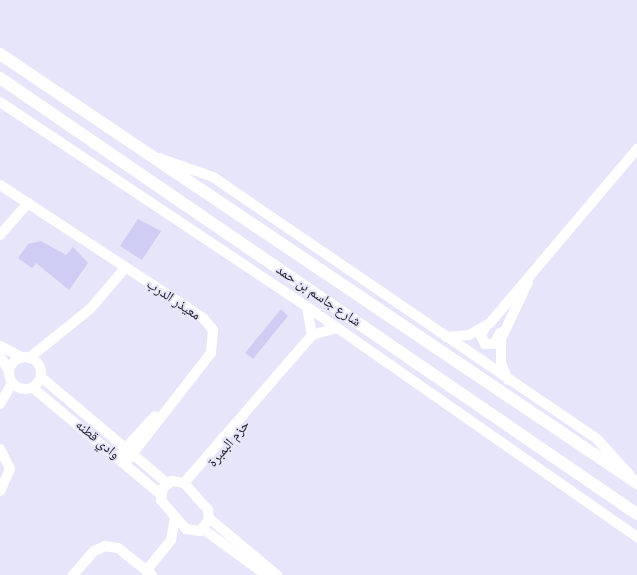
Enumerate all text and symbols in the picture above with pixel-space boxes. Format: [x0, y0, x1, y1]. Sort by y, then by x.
street label: شارع جاسم بن حمد [273, 260, 365, 330]
street label: معيذر الدرب [144, 275, 204, 323]
street label: وادي قطنه [72, 416, 124, 462]
street label: حزم البمبرة [203, 416, 253, 470]

